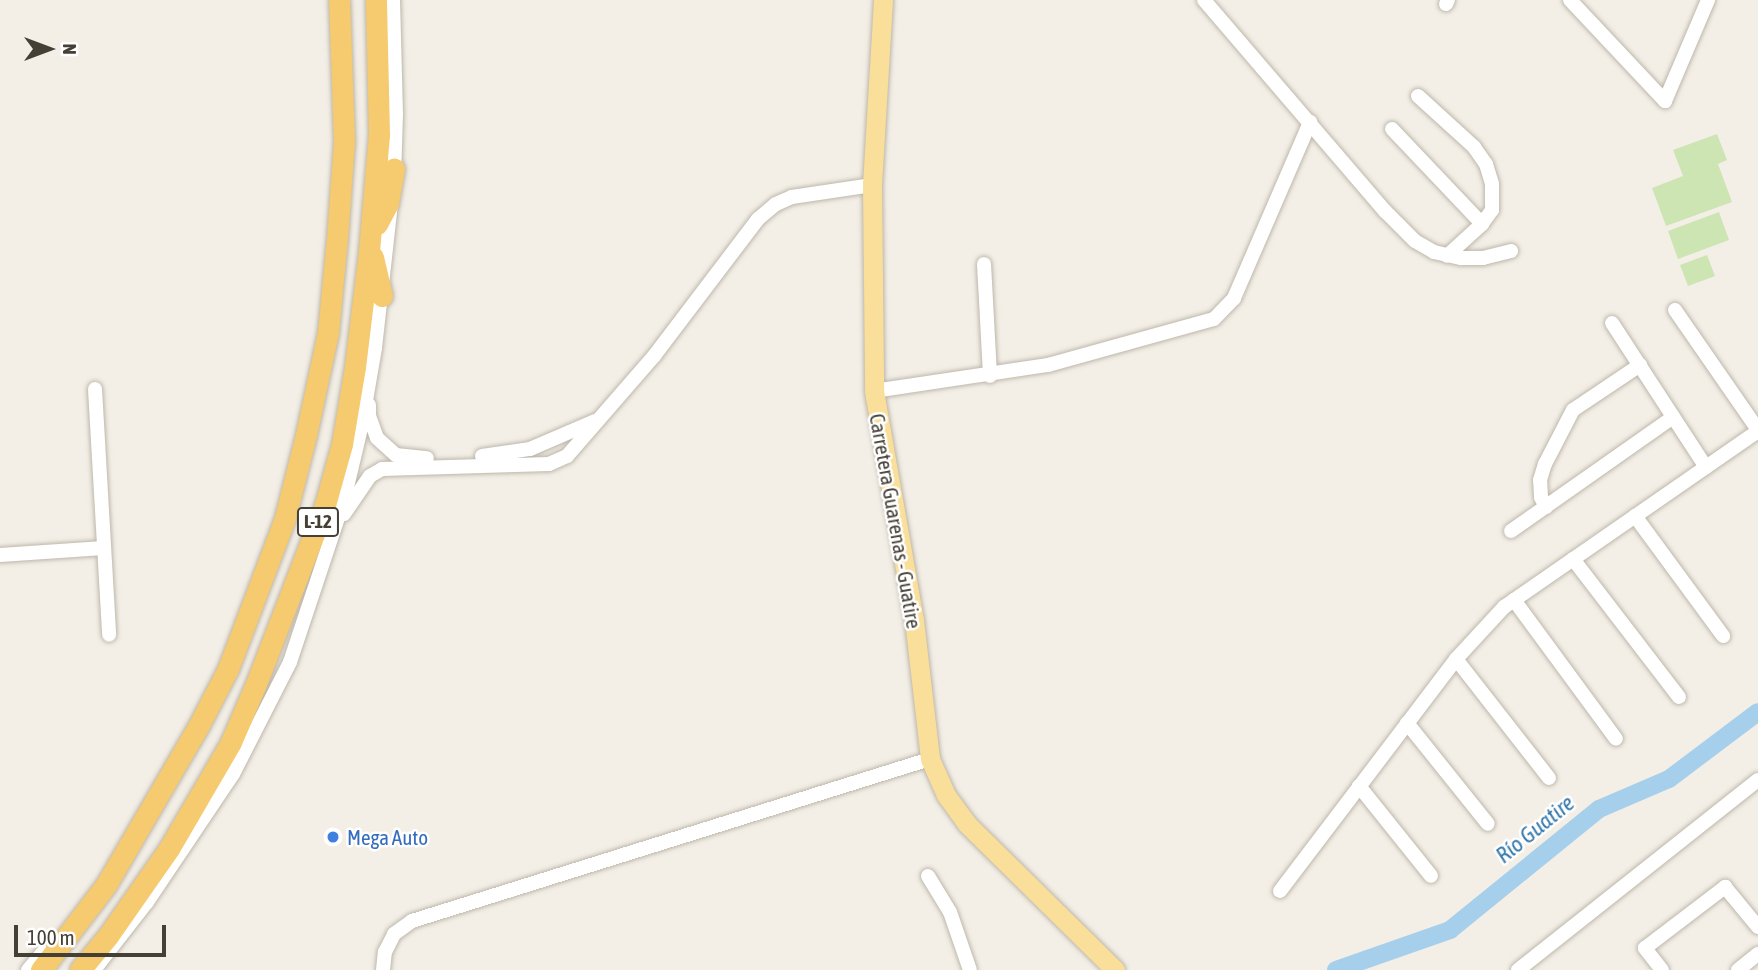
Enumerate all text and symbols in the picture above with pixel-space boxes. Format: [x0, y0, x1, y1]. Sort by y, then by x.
north arrow [14, 14, 84, 84]
text: N [59, 43, 81, 55]
street label: Carretera Guarenas - Guatire [865, 412, 927, 630]
road number: L-12 [295, 506, 341, 538]
water label: Río Guatire [1490, 789, 1580, 869]
place label: Mega Auto [347, 824, 428, 850]
marker: Mega Auto [325, 829, 341, 845]
scale bar [18, 911, 170, 955]
text: 100 m [27, 925, 75, 949]

